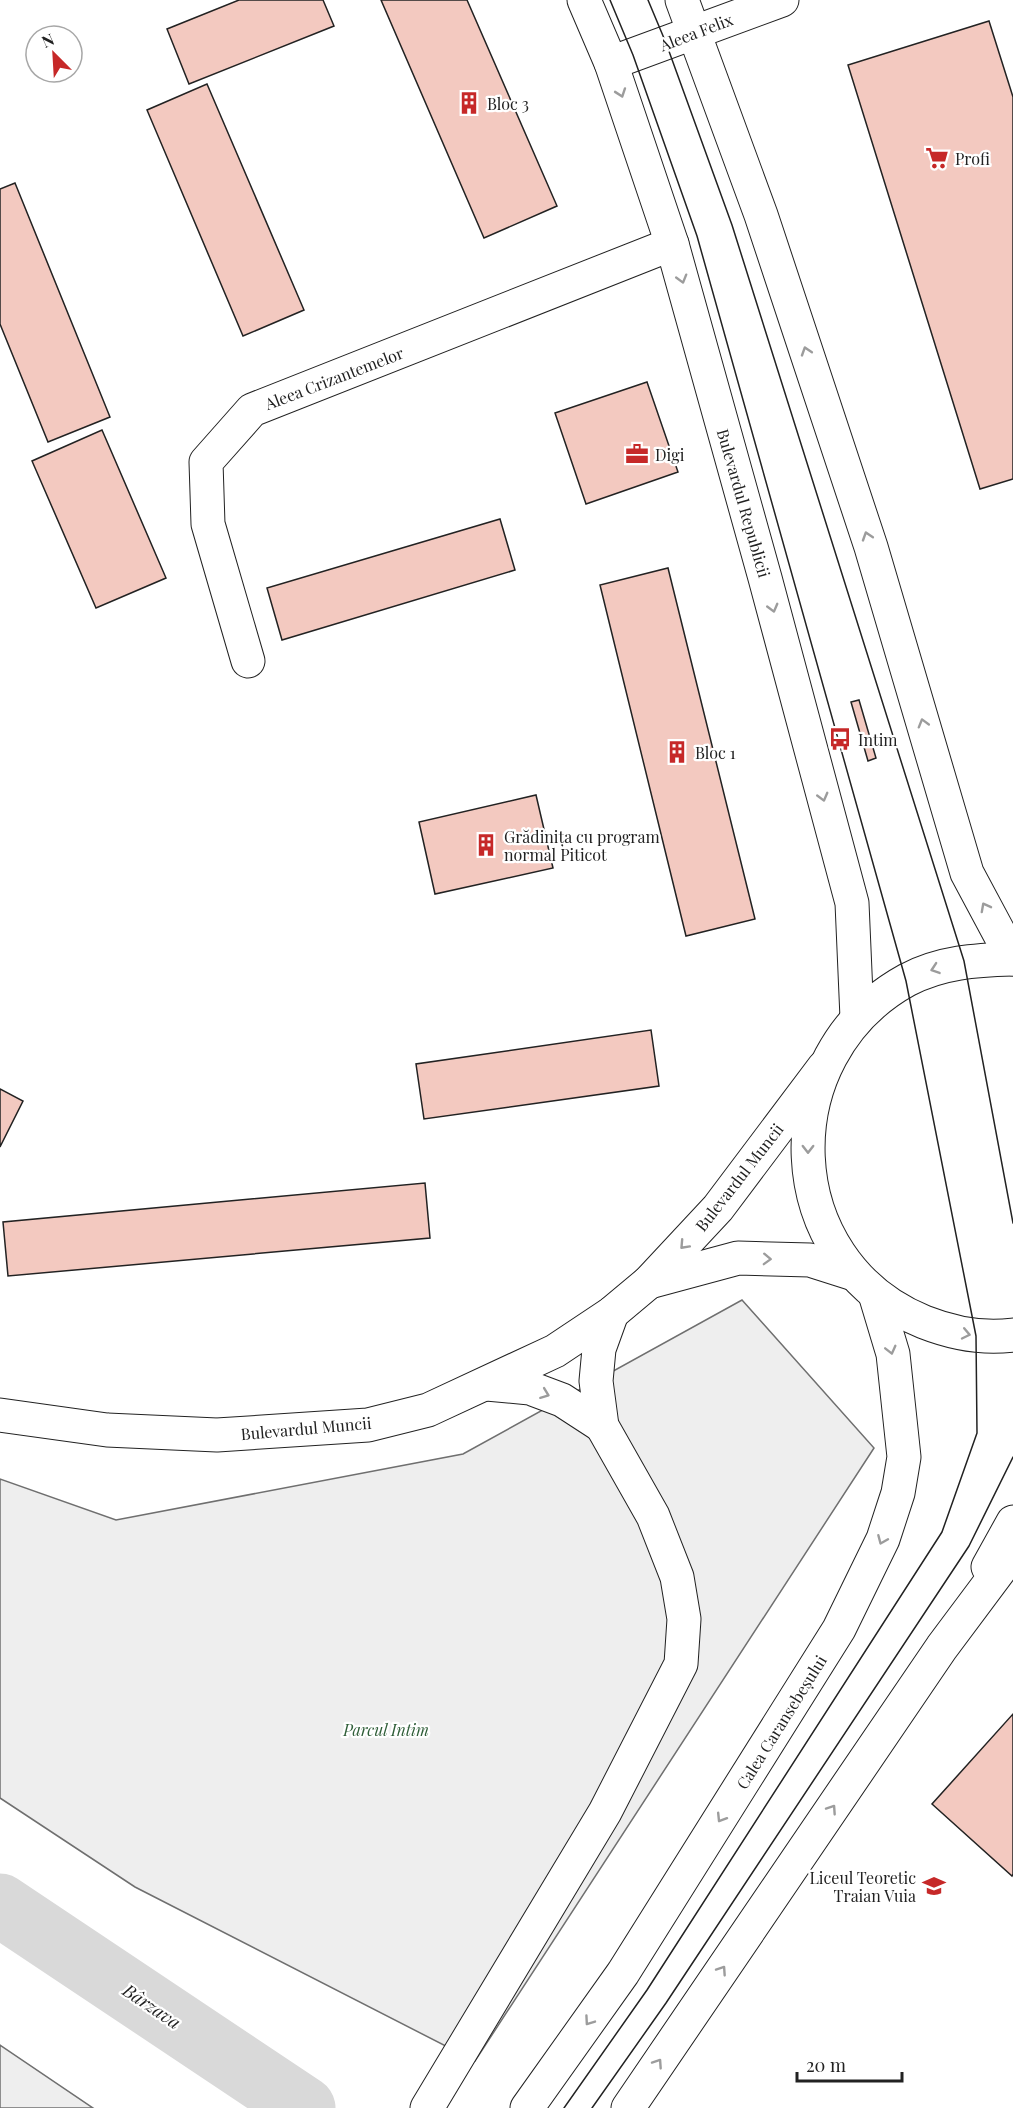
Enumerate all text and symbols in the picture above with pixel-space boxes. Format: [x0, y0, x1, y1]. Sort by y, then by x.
street label: Aleea Felix [655, 8, 736, 56]
north arrow [24, 24, 84, 84]
text: N [38, 28, 58, 52]
one-way arrow [614, 87, 626, 98]
building icon: Bloc 3 [456, 90, 482, 116]
place label: Bloc 3 [487, 93, 529, 114]
supermarket icon: Profi [924, 145, 950, 171]
place label: Profi [955, 148, 990, 169]
one-way arrow [675, 273, 687, 284]
street label: Aleea Crizantemelor [261, 342, 406, 414]
one-way arrow [801, 346, 814, 357]
street label: Bulevardul Republicii [713, 426, 775, 580]
office icon: Digi [624, 441, 650, 467]
place label: Digi [655, 444, 685, 465]
one-way arrow [862, 531, 875, 542]
one-way arrow [766, 603, 779, 613]
one-way arrow [918, 718, 930, 729]
bus stop icon: Intim [827, 726, 853, 752]
place label: Intim [858, 729, 898, 750]
building icon: Bloc 1 [664, 739, 690, 765]
place label: Bloc 1 [695, 742, 736, 763]
one-way arrow [816, 792, 829, 802]
place label: Grădinița cu program normal Piticot [504, 826, 660, 865]
building icon: Grădinița cu program normal Piticot [473, 832, 499, 858]
one-way arrow [981, 903, 992, 914]
one-way arrow [930, 961, 941, 974]
street label: Bulevardul Muncii [690, 1119, 788, 1235]
one-way arrow [802, 1145, 814, 1154]
one-way arrow [680, 1238, 691, 1248]
one-way arrow [762, 1252, 771, 1265]
one-way arrow [960, 1326, 970, 1339]
one-way arrow [883, 1345, 896, 1355]
one-way arrow [539, 1386, 549, 1399]
street label: Bulevardul Muncii [240, 1412, 373, 1444]
one-way arrow [877, 1534, 889, 1545]
street label: Calea Caransebeșului [731, 1651, 832, 1793]
park label: Parcul Intim [342, 1719, 429, 1740]
one-way arrow [825, 1805, 836, 1816]
one-way arrow [717, 1811, 728, 1822]
place label: Liceul Teoretic Traian Vuia [809, 1867, 916, 1906]
school or university icon: Liceul Teoretic Traian Vuia [921, 1873, 947, 1899]
one-way arrow [715, 1966, 726, 1977]
water label: Bârzava [118, 1977, 186, 2034]
one-way arrow [585, 2015, 596, 2026]
scale bar [797, 2045, 902, 2083]
text: 20 m [806, 2053, 846, 2077]
one-way arrow [651, 2059, 662, 2070]

